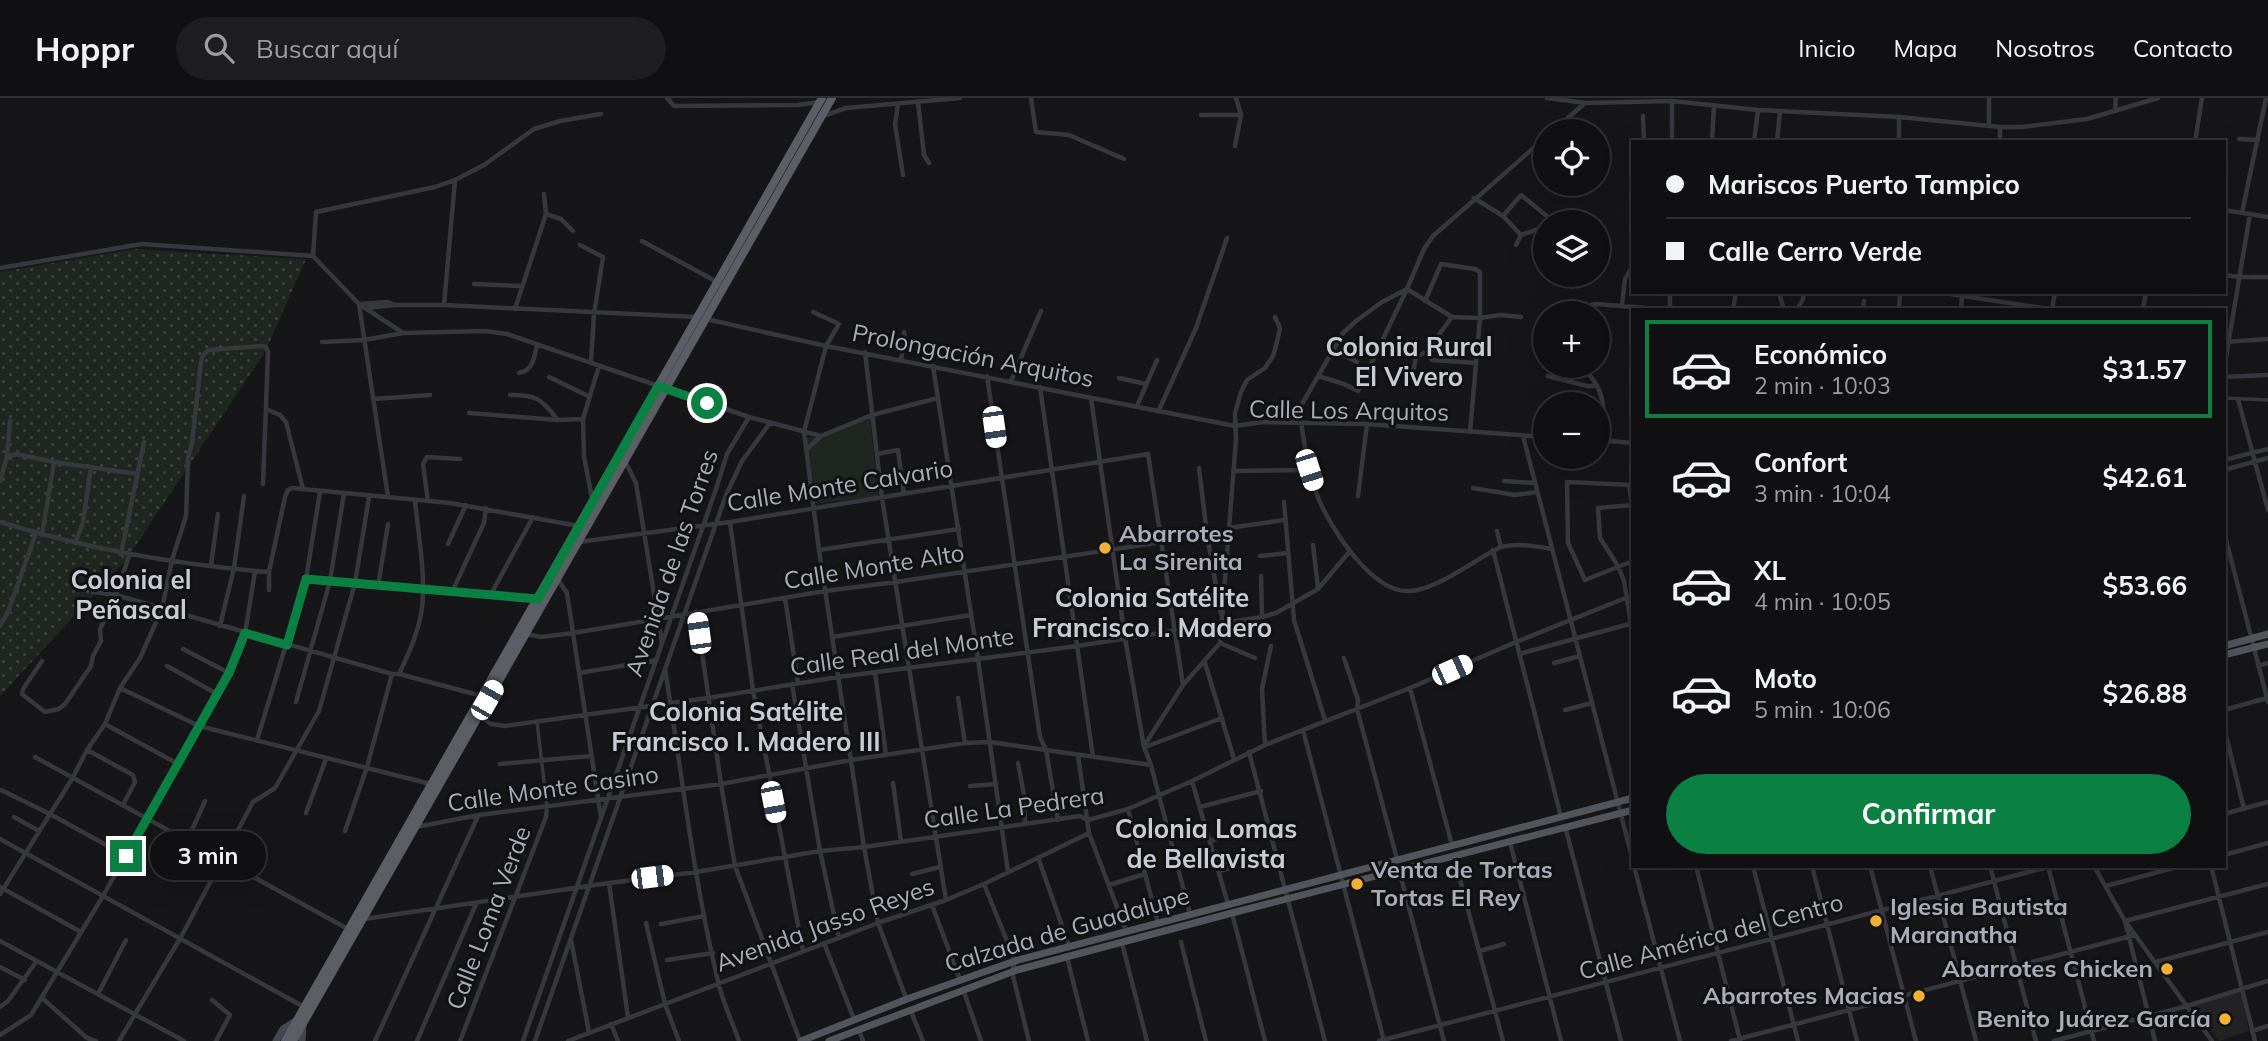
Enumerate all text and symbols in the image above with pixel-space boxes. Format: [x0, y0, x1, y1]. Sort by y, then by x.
search box [176, 17, 666, 80]
text: Hoppr [35, 28, 134, 69]
icon: search [200, 29, 238, 67]
text: Buscar aquí [256, 32, 399, 65]
text: Inicio [1798, 33, 1855, 63]
text: Mapa [1893, 33, 1957, 63]
text: Nosotros [1995, 33, 2095, 63]
text: Contacto [2133, 33, 2233, 63]
map controls [1533, 119, 1610, 469]
button: locate [1533, 119, 1610, 196]
text: Mariscos Puerto Tampico [1708, 168, 2020, 201]
button: layers [1533, 210, 1610, 287]
text: Calle Cerro Verde [1708, 235, 1922, 268]
button: + [1533, 301, 1610, 378]
street label: Prolongación Arquitos [850, 317, 1097, 393]
district label: Colonia Rural El Vivero [1326, 330, 1492, 393]
icon: car [1670, 338, 1733, 401]
text: Económico [1754, 338, 1887, 371]
text: $31.57 [2103, 353, 2187, 386]
text: 2 min · 10:03 [1754, 371, 1891, 400]
route start [691, 387, 723, 419]
button: − [1533, 392, 1610, 469]
street label: Calle Los Arquitos [1249, 393, 1449, 427]
car [981, 405, 1008, 449]
street label: Avenida de las Torres [618, 445, 724, 680]
icon: car [1670, 446, 1733, 509]
text: Confort [1754, 446, 1847, 479]
car [1293, 447, 1326, 493]
street label: Calle Monte Calvario [725, 452, 955, 518]
text: $42.61 [2103, 461, 2187, 494]
text: 3 min · 10:04 [1754, 479, 1891, 508]
place label: Abarrotes La Sirenita [1119, 518, 1243, 576]
street label: Calle Monte Alto [781, 537, 966, 595]
marker: Abarrotes La Sirenita [1097, 540, 1113, 556]
icon: car [1670, 554, 1733, 617]
text: XL [1754, 554, 1786, 587]
district label: Colonia el Peñascal [70, 563, 192, 626]
text: $53.66 [2103, 569, 2187, 602]
district label: Colonia Satélite Francisco I. Madero [1032, 581, 1272, 644]
text: 4 min · 10:05 [1754, 587, 1891, 616]
car [686, 611, 713, 655]
street label: Calle Real del Monte [788, 620, 1016, 682]
car [1429, 652, 1476, 688]
icon: car [1670, 662, 1733, 725]
text: Moto [1754, 662, 1817, 695]
car [468, 677, 507, 723]
text: $26.88 [2103, 677, 2187, 710]
district label: Colonia Satélite Francisco I. Madero III [611, 695, 881, 758]
text: 5 min · 10:06 [1754, 695, 1891, 724]
street label: Calle Monte Casino [445, 758, 660, 818]
button: Confirmar [1666, 774, 2191, 854]
car [759, 779, 788, 825]
street label: Calle La Pedrera [922, 779, 1106, 835]
district label: Colonia Lomas de Bellavista [1115, 812, 1297, 875]
street label: Calle Loma Verde [439, 822, 537, 1014]
callout: 3 min [150, 832, 266, 880]
route end [110, 840, 142, 872]
text: 3 min [178, 841, 238, 870]
place label: Venta de Tortas Tortas El Rey [1370, 854, 1553, 912]
car [630, 864, 675, 890]
street label: Avenida Jasso Reyes [711, 871, 938, 978]
marker: Venta de Tortas Tortas El Rey [1349, 876, 1365, 892]
street label: Calzada de Guadalupe [941, 880, 1193, 978]
street label: Calle América del Centro [1575, 886, 1846, 986]
place label: Iglesia Bautista Maranatha [1890, 891, 2068, 949]
marker: Iglesia Bautista Maranatha [1868, 913, 1884, 929]
place label: Abarrotes Chicken [1942, 953, 2153, 983]
marker: Abarrotes Chicken [2159, 961, 2175, 977]
place label: Abarrotes Macias [1703, 980, 1905, 1010]
marker: Abarrotes Macias [1911, 988, 1927, 1004]
place label: Benito Juárez García [1976, 1003, 2211, 1033]
marker: Benito Juárez García [2217, 1011, 2233, 1027]

